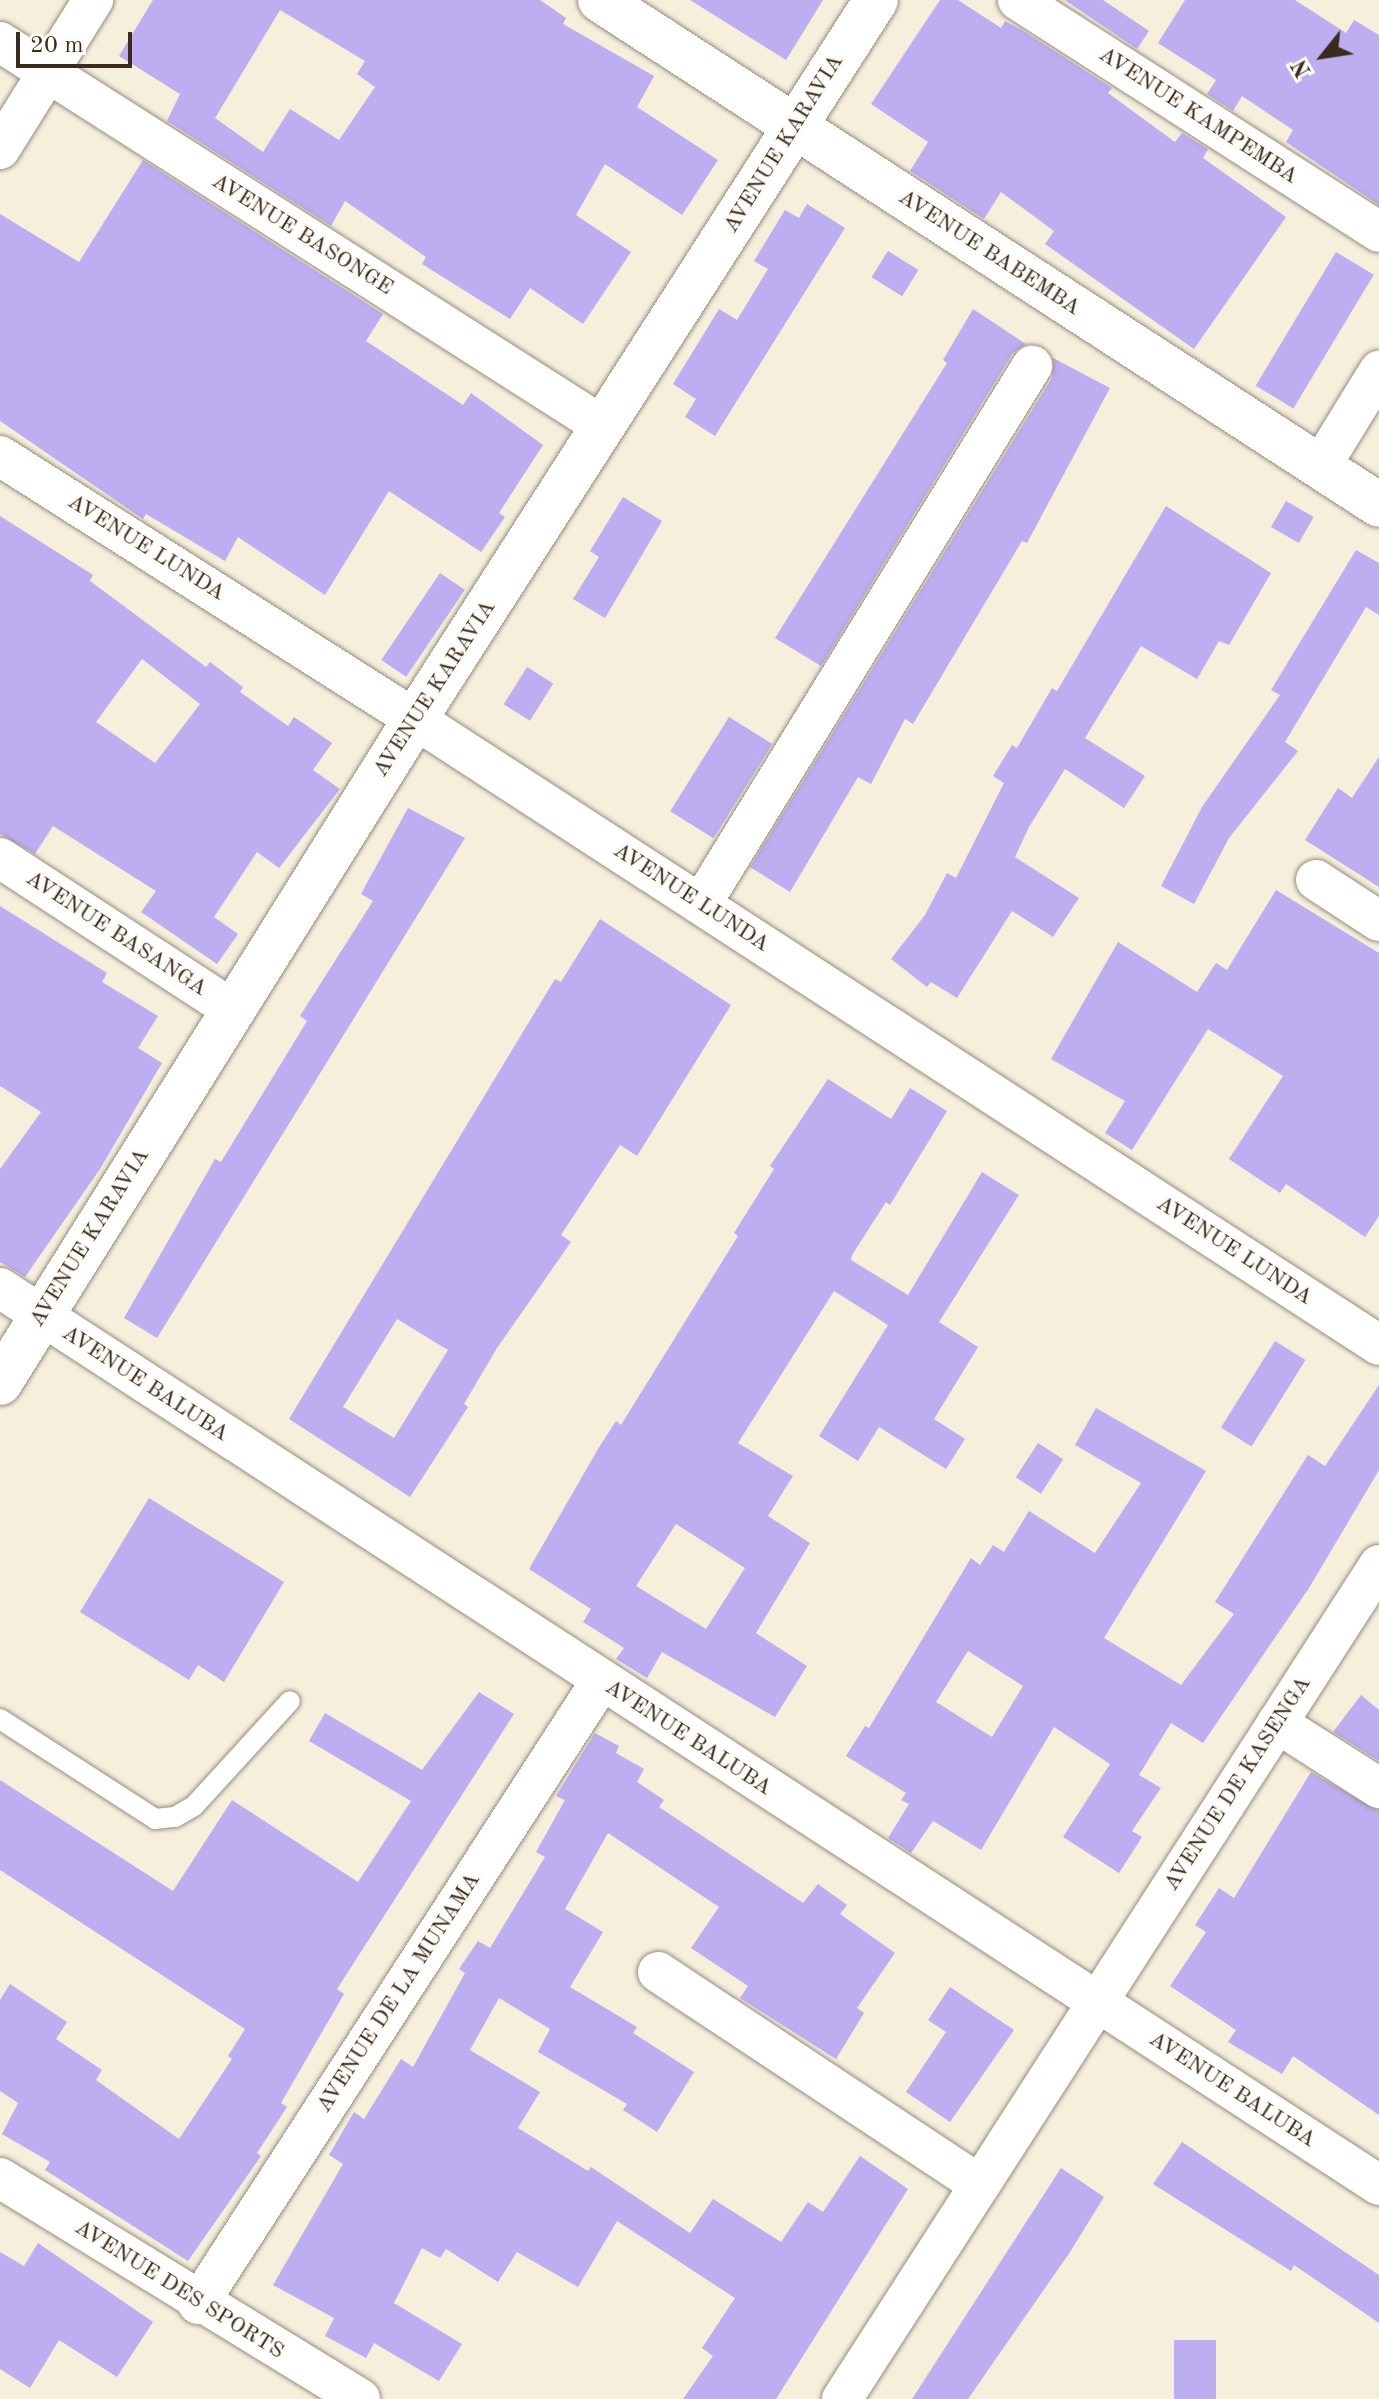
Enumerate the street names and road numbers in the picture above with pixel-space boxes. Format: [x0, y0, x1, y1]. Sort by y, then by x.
street label: AVENUE KAMPEMBA [1093, 42, 1303, 190]
street label: AVENUE KARAVIA [718, 50, 850, 238]
street label: AVENUE BASONGE [206, 168, 398, 302]
street label: AVENUE BABEMBA [893, 184, 1085, 322]
street label: AVENUE LUNDA [62, 489, 230, 607]
street label: AVENUE KARAVIA [368, 596, 502, 782]
street label: AVENUE LUNDA [608, 838, 774, 958]
street label: AVENUE BASANGA [20, 866, 212, 1002]
street label: AVENUE KARAVIA [24, 1144, 156, 1332]
street label: AVENUE LUNDA [1151, 1191, 1317, 1311]
street label: AVENUE BALUBA [57, 1320, 233, 1448]
street label: AVENUE DE KASENGA [1159, 1672, 1317, 1896]
street label: AVENUE BALUBA [600, 1674, 776, 1802]
street label: AVENUE DE LA MUNAMA [311, 1868, 487, 2118]
street label: AVENUE BALUBA [1144, 2026, 1320, 2154]
street label: AVENUE DES SPORTS [69, 2215, 289, 2365]

